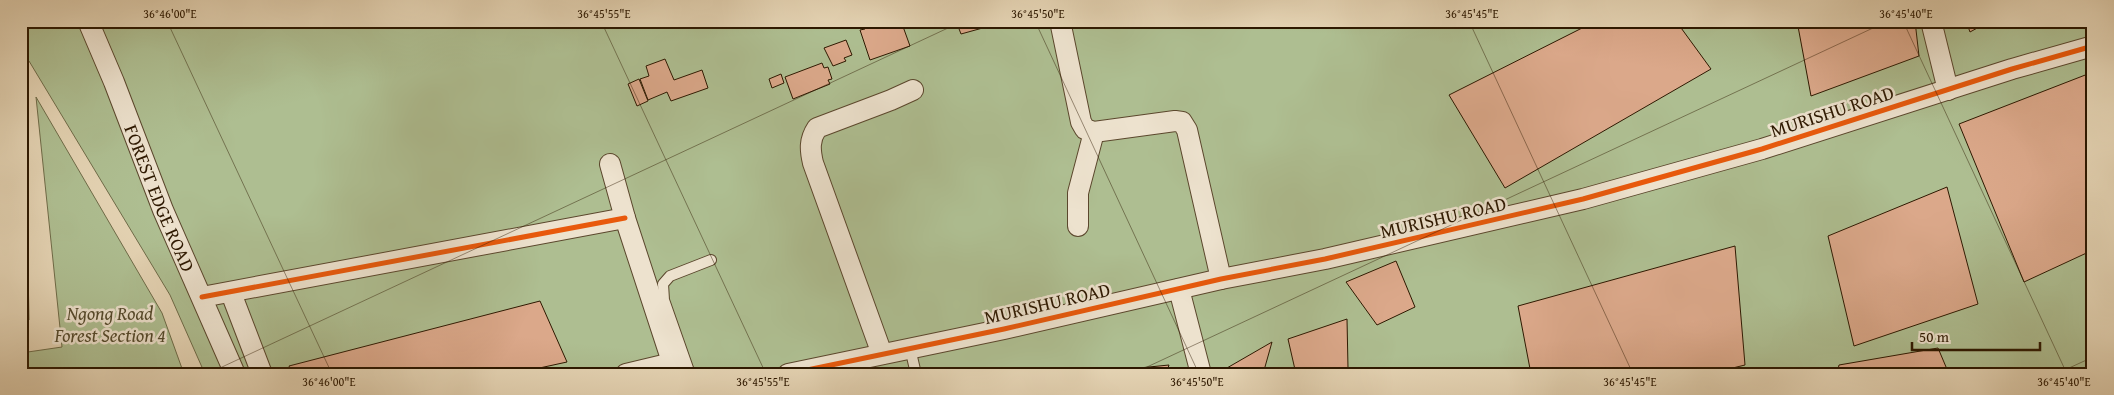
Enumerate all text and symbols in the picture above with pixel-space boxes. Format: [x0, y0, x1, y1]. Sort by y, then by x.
text: 36°46'00"E [143, 5, 197, 22]
text: 36°45'55"E [577, 5, 631, 22]
text: 36°45'50"E [1011, 5, 1065, 22]
text: 36°45'45"E [1445, 5, 1499, 22]
text: 36°45'40"E [1879, 5, 1933, 22]
street label: MURISHU ROAD [1767, 78, 1897, 144]
street label: FOREST EDGE ROAD [117, 120, 202, 276]
street label: MURISHU ROAD [1377, 189, 1509, 245]
street label: MURISHU ROAD [981, 275, 1113, 331]
park label: Ngong Road Forest Section 4 [53, 299, 166, 349]
scale bar [1912, 320, 2039, 352]
text: 50 m [1919, 326, 1950, 347]
text: 36°46'00"E [302, 373, 356, 390]
text: 36°45'55"E [736, 373, 790, 390]
text: 36°45'50"E [1170, 373, 1224, 390]
text: 36°45'45"E [1603, 373, 1657, 390]
text: 36°45'40"E [2037, 373, 2091, 390]

